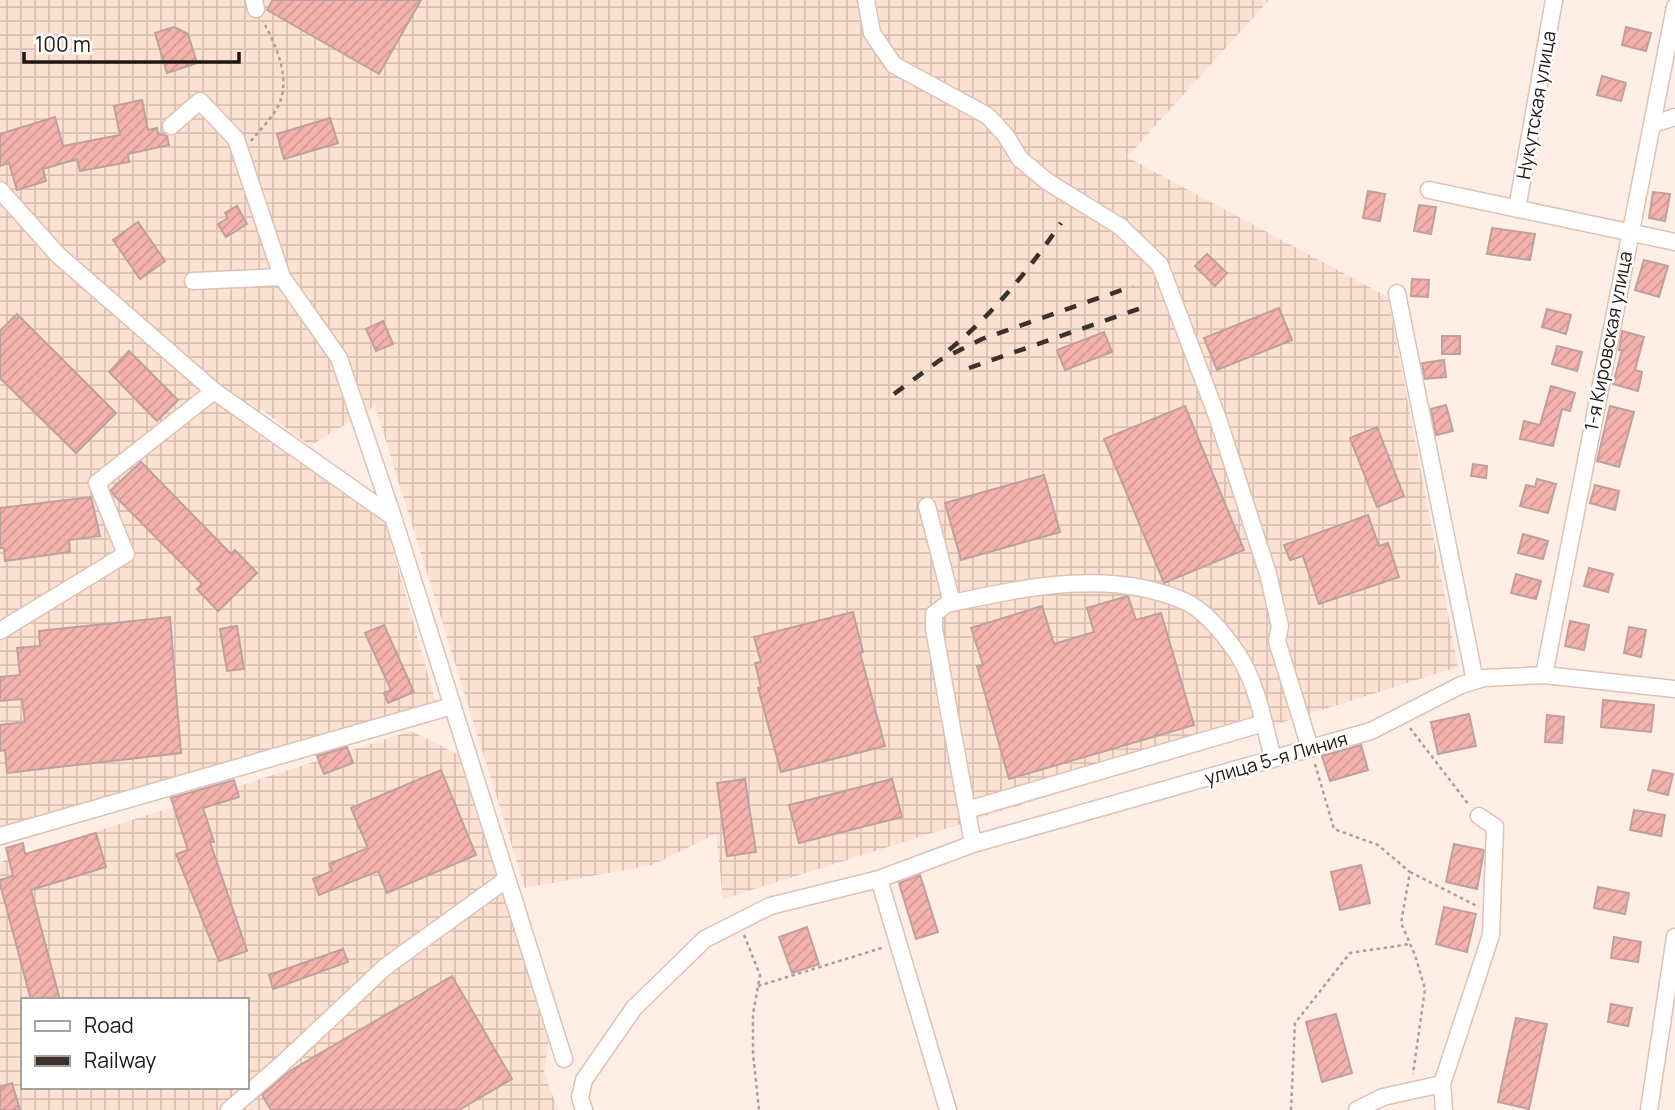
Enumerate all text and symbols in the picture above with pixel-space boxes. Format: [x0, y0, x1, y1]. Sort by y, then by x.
scale bar [24, 21, 240, 65]
street label: Нукутская улица [1510, 29, 1562, 181]
text: 100 m [35, 30, 91, 58]
street label: 1-я Кировская улица [1578, 249, 1638, 433]
street label: улица 5-я Линия [1202, 725, 1350, 791]
legend [21, 998, 248, 1089]
text: Road [84, 1011, 134, 1039]
text: Railway [84, 1046, 156, 1074]

